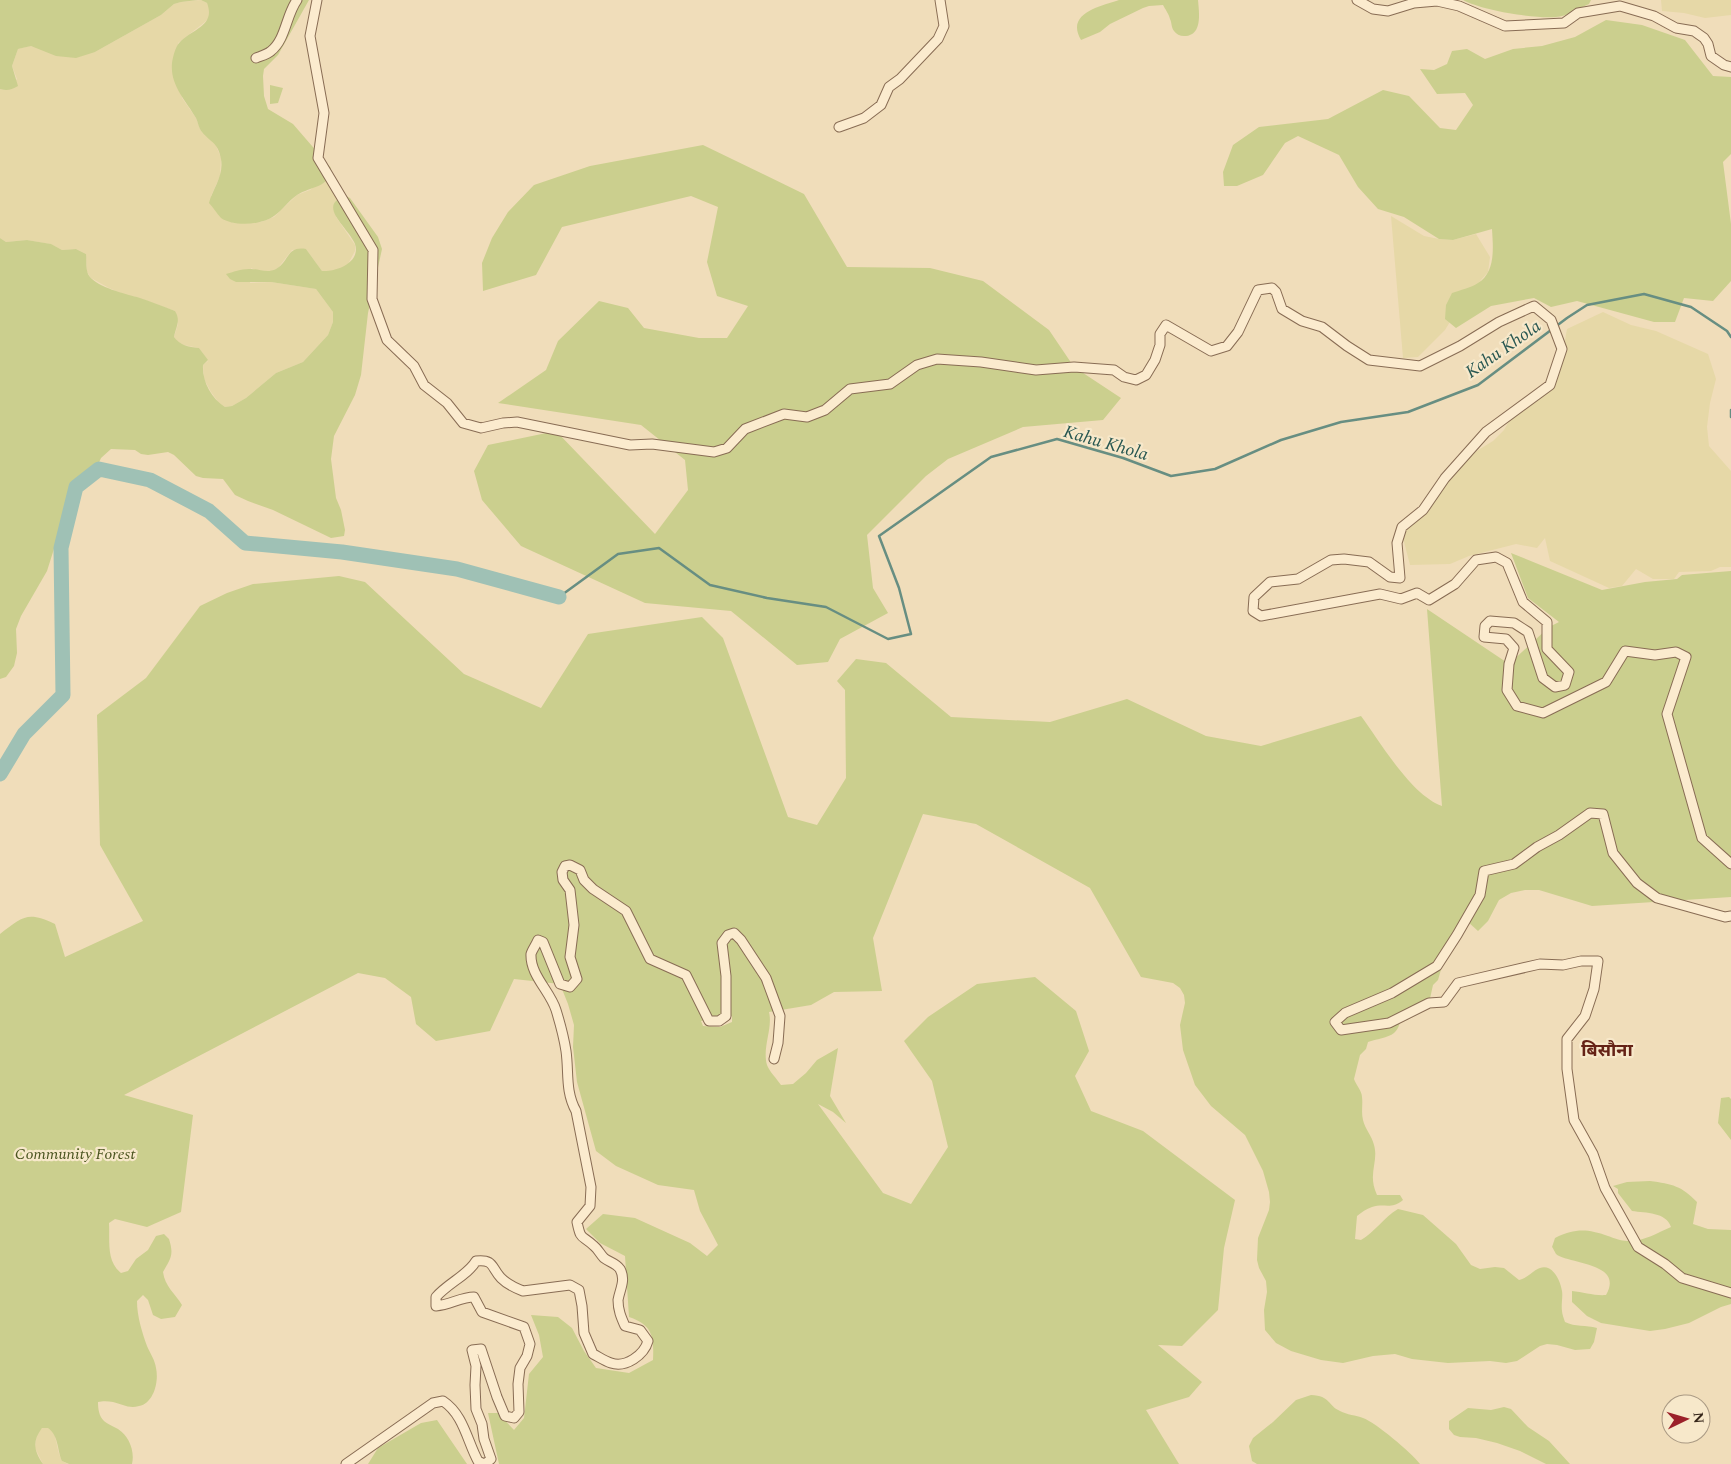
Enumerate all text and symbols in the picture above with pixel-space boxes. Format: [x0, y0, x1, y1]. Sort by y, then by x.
water label: Kahu Khola [1460, 313, 1546, 385]
water label: Kahu Khola [1060, 418, 1152, 468]
district label: बिसौना [1581, 1037, 1633, 1064]
park label: Community Forest [15, 1142, 136, 1166]
north arrow [1661, 1394, 1711, 1444]
text: N [1687, 1411, 1709, 1425]

